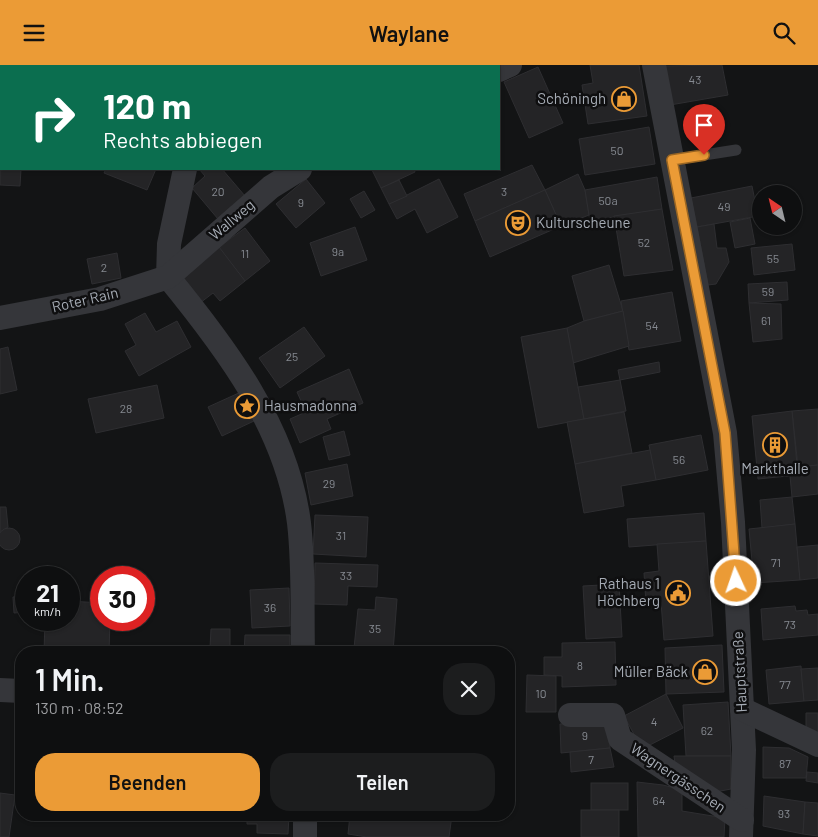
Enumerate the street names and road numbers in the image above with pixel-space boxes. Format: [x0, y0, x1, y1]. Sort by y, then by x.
street label: Wallweg [205, 195, 258, 243]
street label: Roter Rain [50, 283, 120, 315]
street label: Hauptstraße [728, 631, 750, 713]
street label: Wagnergässchen [627, 739, 730, 816]

